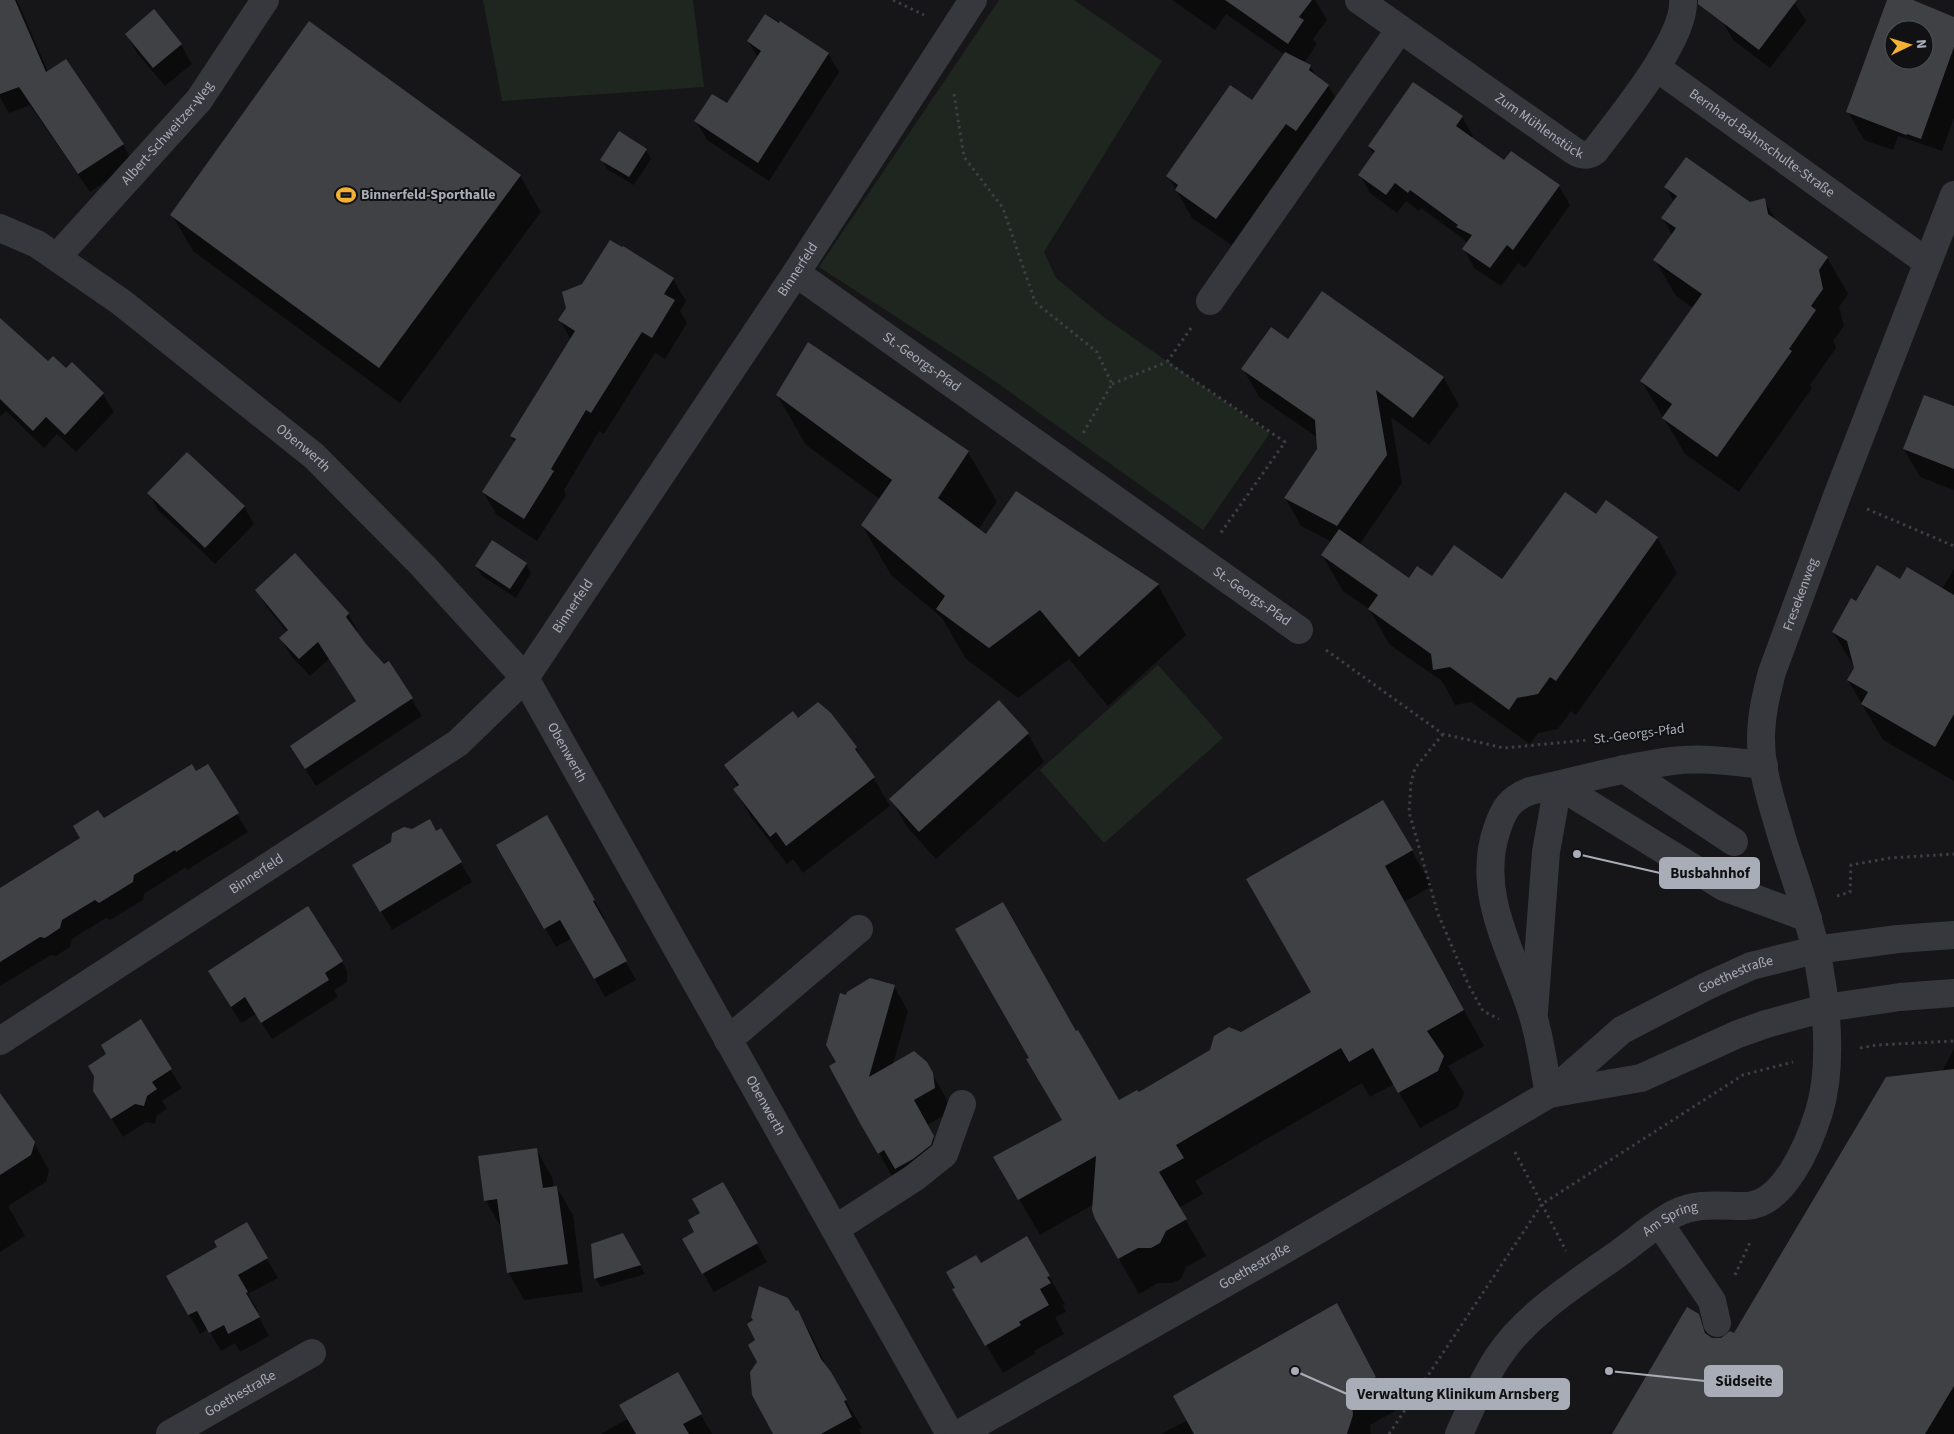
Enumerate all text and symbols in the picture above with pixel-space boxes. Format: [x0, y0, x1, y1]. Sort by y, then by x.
north arrow [1884, 20, 1934, 70]
text: N [1911, 38, 1931, 49]
street label: Albert-Schweitzer-Weg [117, 77, 219, 190]
street label: Bernhard-Bahnschulte-Straße [1685, 84, 1839, 203]
street label: Zum Mühlenstück [1491, 88, 1586, 164]
sports icon: Binnerfeld-Sporthalle [335, 184, 357, 206]
place label: Binnerfeld-Sporthalle [361, 185, 496, 205]
street label: Binnerfeld [773, 239, 823, 301]
street label: St.-Georgs-Pfad [878, 327, 965, 397]
street label: Obenwerth [272, 419, 335, 477]
street label: Fresekenweg [1778, 555, 1823, 634]
street label: St.-Georgs-Pfad [1209, 562, 1295, 631]
street label: Binnerfeld [548, 575, 598, 637]
street label: St.-Georgs-Pfad [1592, 718, 1686, 750]
street label: Obenwerth [542, 719, 592, 786]
street label: Binnerfeld [225, 849, 288, 899]
callout: Busbahnhof [1660, 858, 1759, 888]
text: Busbahnhof [1670, 863, 1751, 884]
street label: Goethestraße [1695, 951, 1775, 999]
street label: Obenwerth [740, 1072, 790, 1139]
street label: Am Spring [1638, 1197, 1699, 1242]
street label: Goethestraße [1215, 1238, 1294, 1295]
street label: Goethestraße [201, 1366, 280, 1422]
callout: Südseite [1705, 1366, 1782, 1396]
text: Südseite [1715, 1371, 1773, 1392]
callout: Verwaltung Klinikum Arnsberg [1347, 1379, 1569, 1409]
text: Verwaltung Klinikum Arnsberg [1356, 1384, 1559, 1405]

